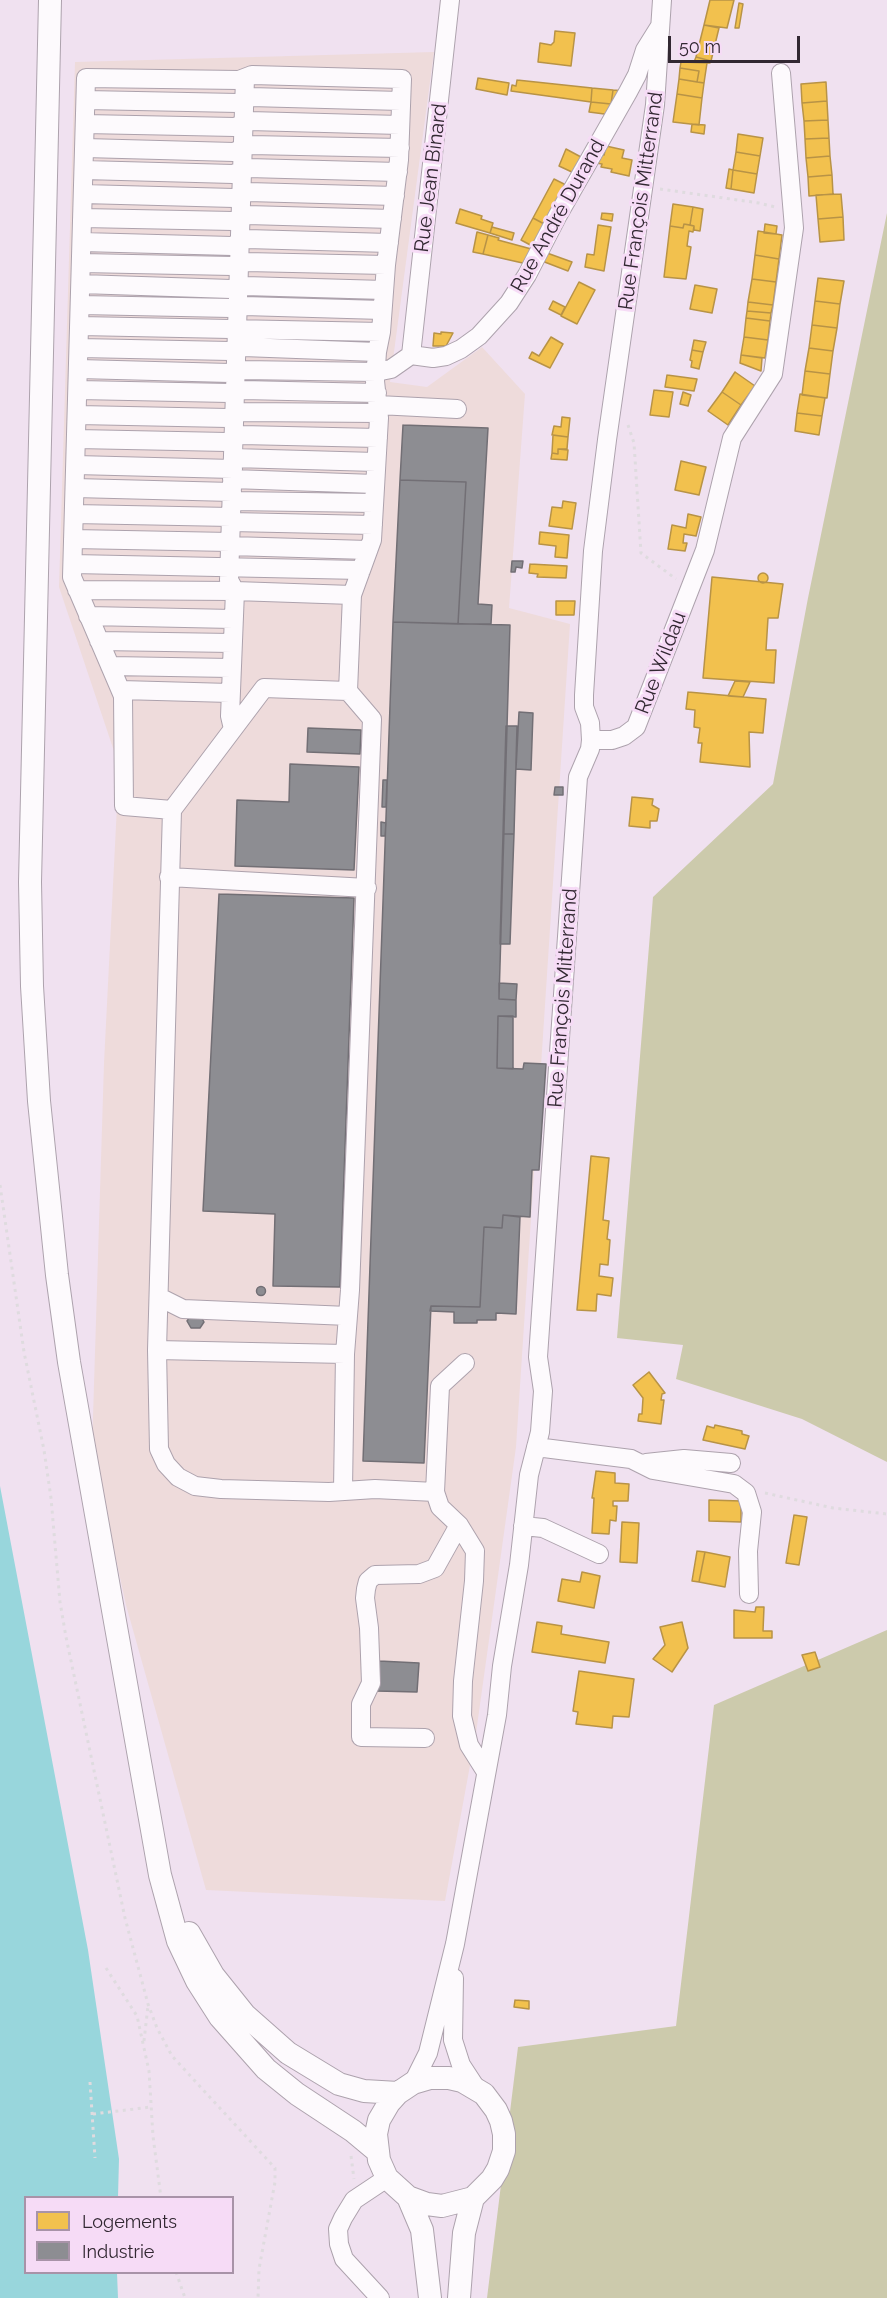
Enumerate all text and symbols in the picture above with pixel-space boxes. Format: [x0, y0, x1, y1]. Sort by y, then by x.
scale bar [671, 24, 803, 62]
text: 50 m [679, 36, 721, 57]
street label: Rue François Mitterrand [614, 90, 668, 312]
street label: Rue Jean Binard [410, 102, 452, 254]
street label: Rue André Durand [506, 135, 610, 297]
street label: Rue Wildau [631, 608, 691, 718]
street label: Rue François Mitterrand [543, 887, 583, 1109]
legend [24, 2196, 234, 2274]
text: Logements [82, 2211, 177, 2232]
text: Industrie [82, 2241, 154, 2262]

